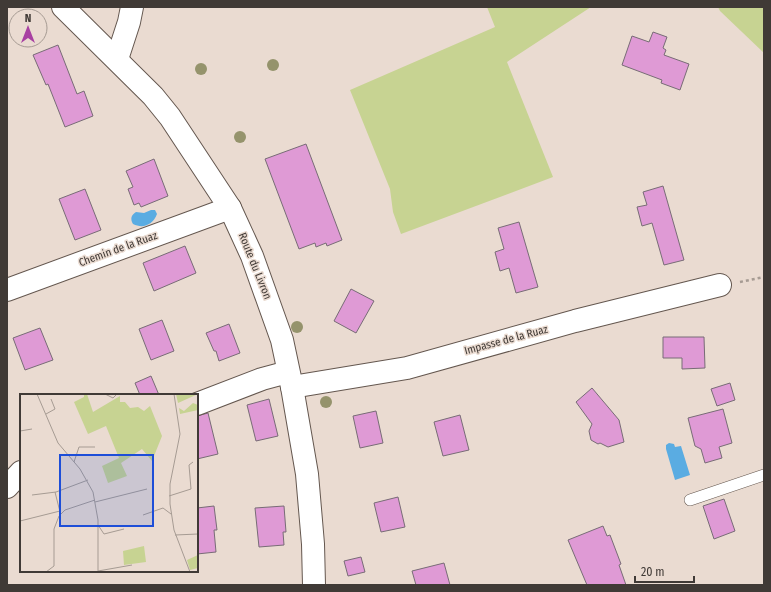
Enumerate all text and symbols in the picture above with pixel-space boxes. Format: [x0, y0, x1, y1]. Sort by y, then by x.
north arrow [8, 8, 48, 48]
text: N [25, 12, 31, 25]
street label: Chemin de la Ruaz [77, 229, 160, 269]
street label: Route du Livron [236, 231, 274, 301]
street label: Impasse de la Ruaz [463, 322, 550, 357]
inset map [20, 394, 198, 572]
scale bar [635, 558, 694, 584]
text: 20 m [641, 565, 665, 579]

